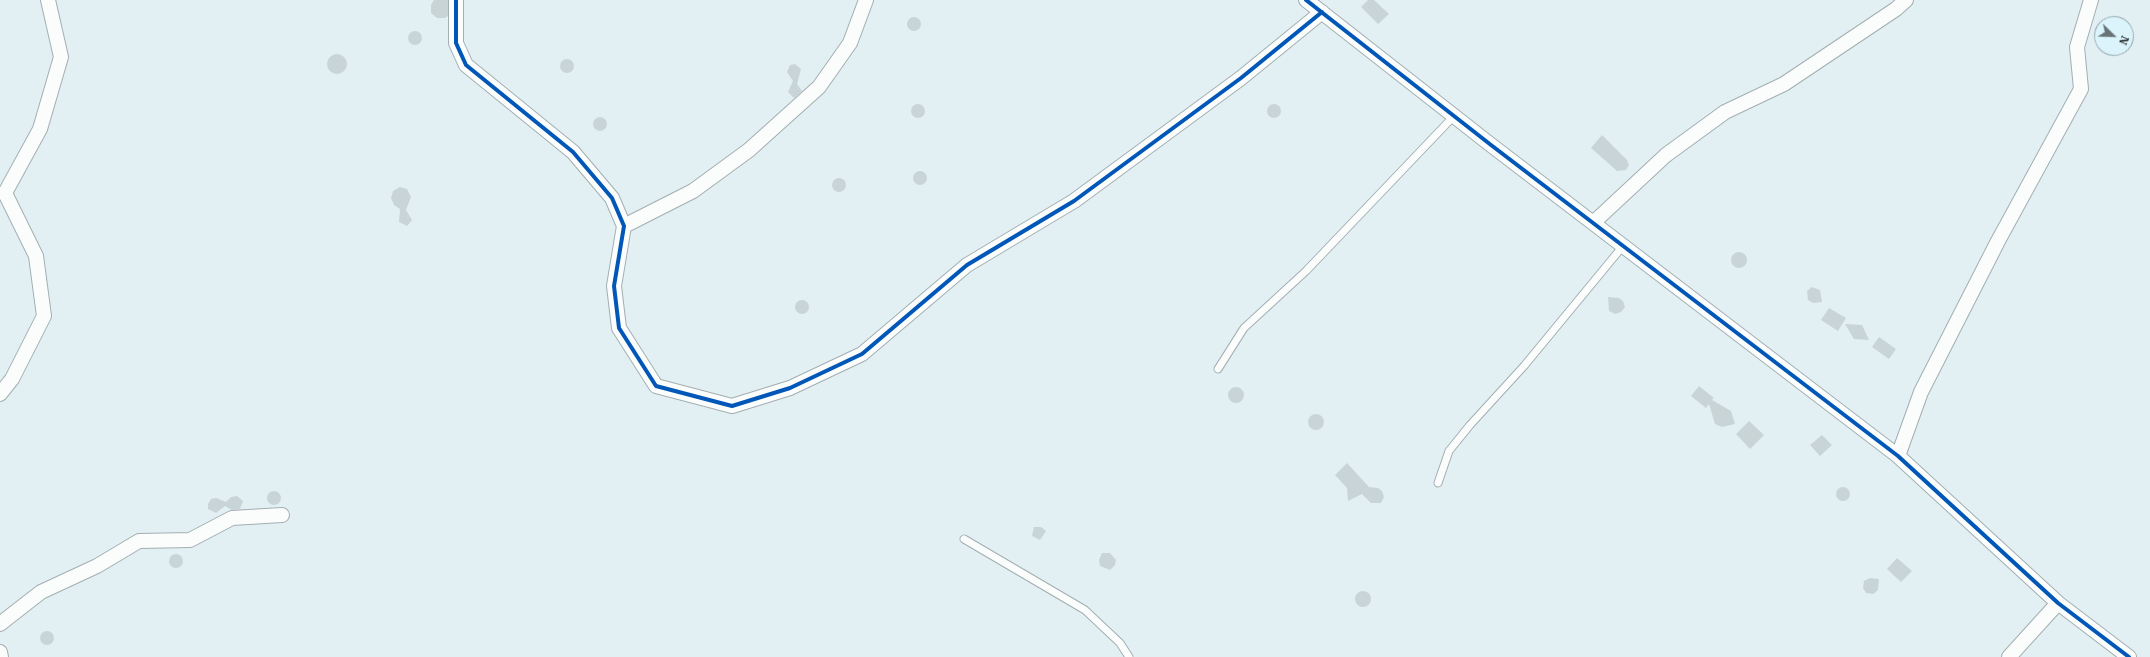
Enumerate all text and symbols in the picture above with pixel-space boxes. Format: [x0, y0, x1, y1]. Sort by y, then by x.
north arrow [2094, 16, 2134, 56]
text: N [2116, 34, 2132, 47]

